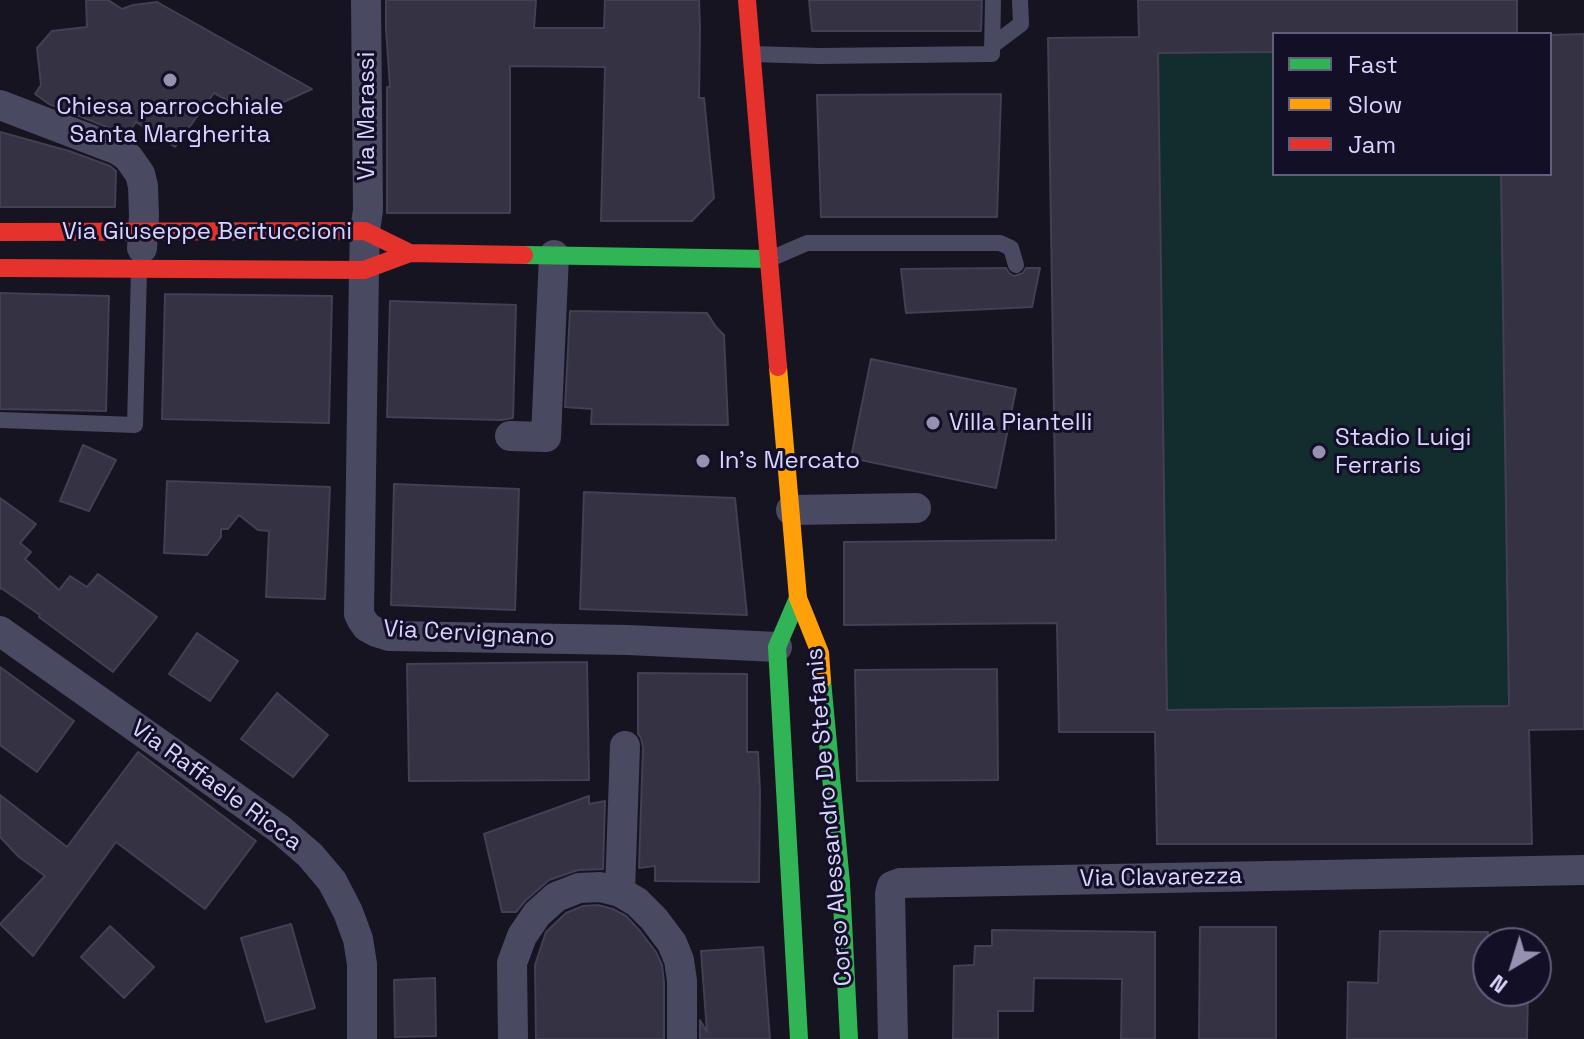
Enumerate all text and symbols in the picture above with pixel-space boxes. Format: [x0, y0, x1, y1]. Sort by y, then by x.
legend [1272, 32, 1552, 176]
text: Fast [1348, 49, 1398, 80]
street label: Via Marassi [353, 52, 381, 180]
marker: Chiesa parrocchiale Santa Margherita [161, 71, 179, 89]
text: Slow [1348, 89, 1402, 120]
place label: Chiesa parrocchiale Santa Margherita [56, 93, 284, 149]
text: Jam [1348, 129, 1396, 160]
street label: Via Giuseppe Bertuccioni [62, 218, 352, 246]
place label: Villa Piantelli [949, 409, 1092, 437]
marker: Villa Piantelli [924, 414, 942, 432]
place label: Stadio Luigi Ferraris [1335, 424, 1471, 480]
marker: Stadio Luigi Ferraris [1310, 443, 1328, 461]
place label: In's Mercato [719, 447, 860, 475]
marker: In's Mercato [694, 452, 712, 470]
street label: Via Cervignano [383, 615, 555, 653]
street label: Corso Alessandro De Stefanis [801, 647, 859, 987]
street label: Via Raffaele Ricca [125, 714, 307, 858]
street label: Via Clavarezza [1079, 862, 1243, 894]
north arrow [1472, 927, 1552, 1007]
text: N [1484, 969, 1513, 1000]

